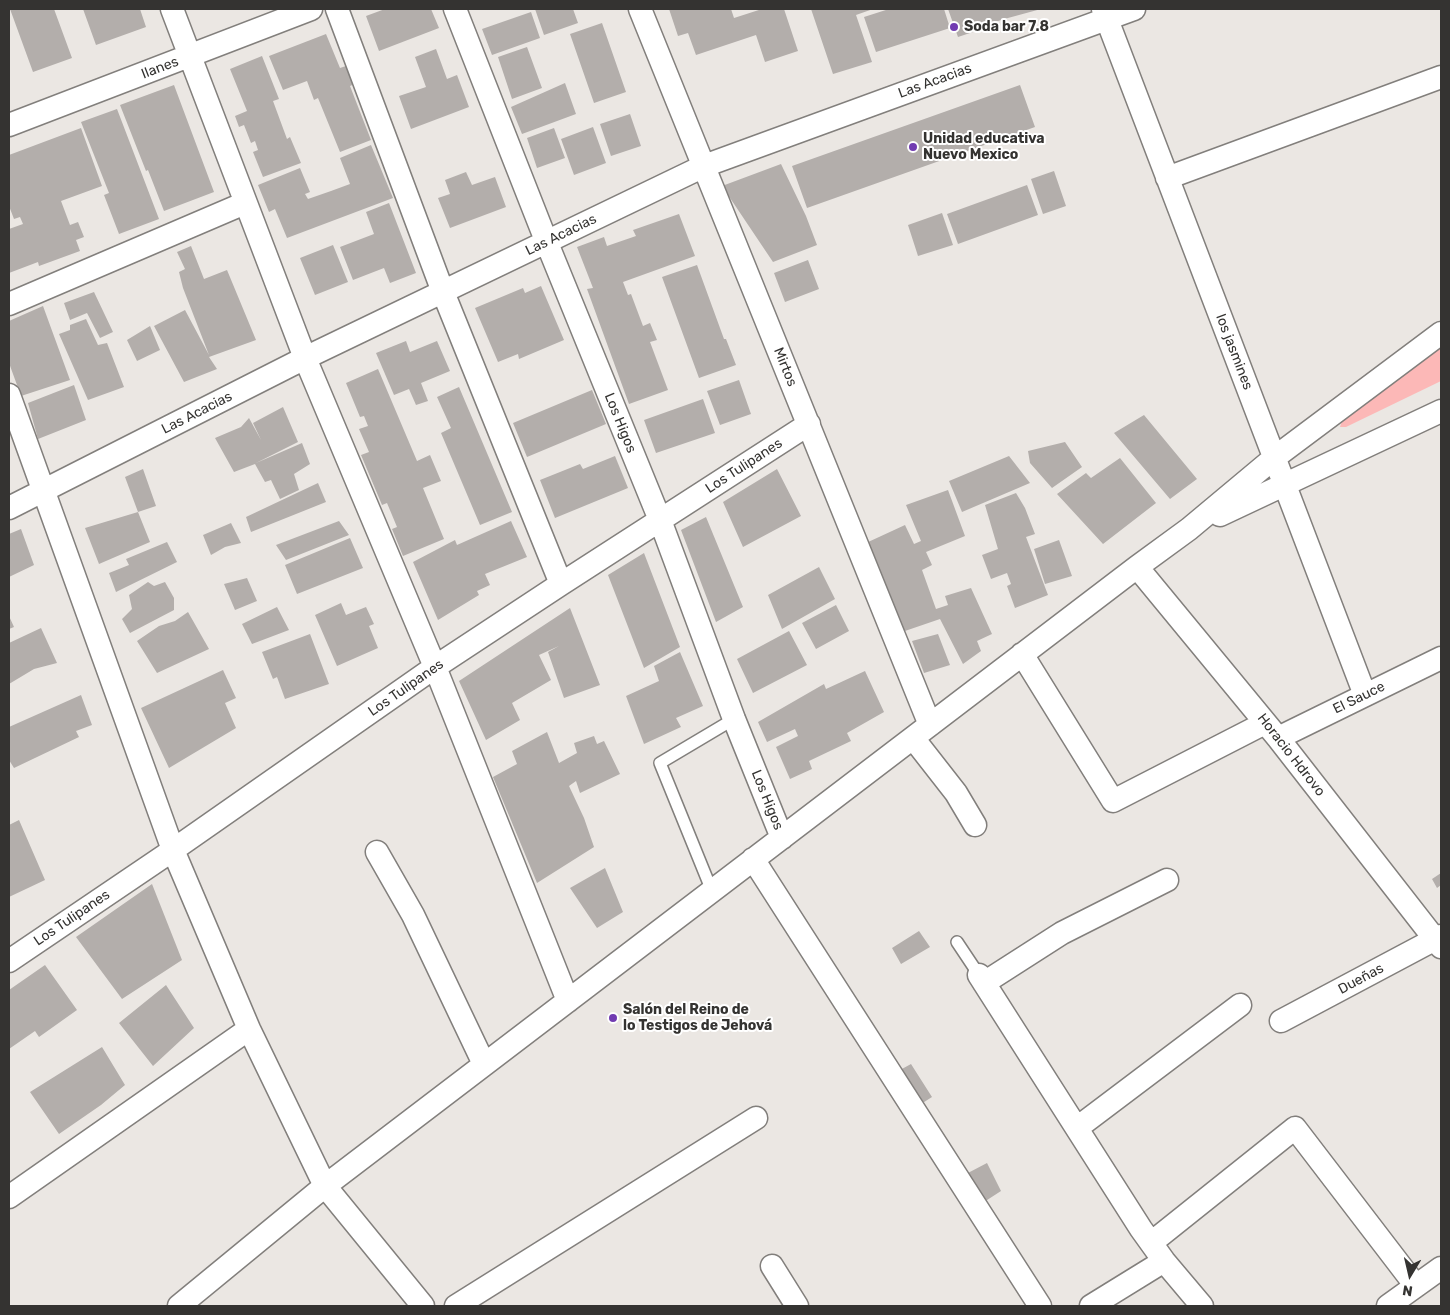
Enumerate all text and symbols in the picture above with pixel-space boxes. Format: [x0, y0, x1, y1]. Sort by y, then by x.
place label: Soda bar 7.8 [964, 19, 1049, 35]
marker: Soda bar 7.8 [948, 21, 960, 33]
street label: Ilanes [139, 53, 181, 83]
street label: Las Acacias [896, 60, 974, 102]
place label: Unidad educativa Nuevo Mexico [923, 131, 1044, 164]
marker: Unidad educativa Nuevo Mexico [907, 141, 919, 153]
street label: Las Acacias [523, 211, 599, 259]
street label: los jasmines [1212, 312, 1256, 392]
street label: Mirtos [770, 345, 800, 389]
street label: Las Acacias [159, 388, 235, 438]
street label: Los Higos [600, 391, 640, 455]
street label: Los Tulipanes [702, 435, 786, 497]
street label: Los Tulipanes [365, 656, 447, 720]
street label: El Sauce [1330, 678, 1388, 718]
street label: Horacio Hdrovo [1253, 710, 1329, 800]
street label: Los Higos [747, 768, 787, 832]
street label: Los Tulipanes [31, 886, 113, 950]
street label: Dueñas [1335, 960, 1387, 998]
place label: Salón del Reino de lo Testigos de Jehová [623, 1002, 772, 1034]
marker: Salón del Reino de lo Testigos de Jehová [607, 1012, 619, 1024]
north arrow [1385, 1250, 1435, 1300]
text: N [1401, 1281, 1414, 1299]

